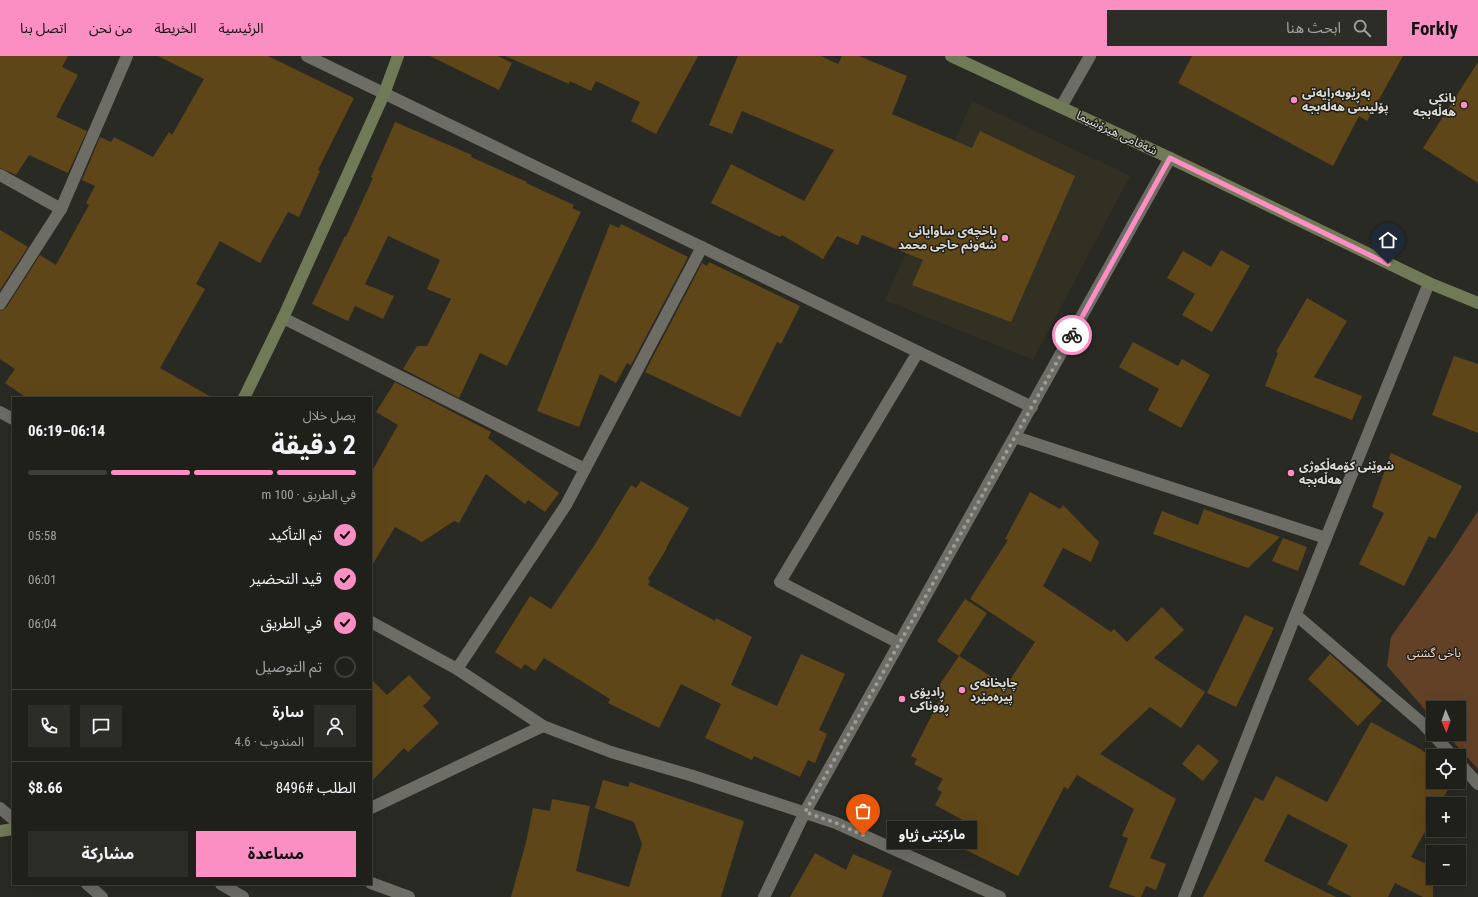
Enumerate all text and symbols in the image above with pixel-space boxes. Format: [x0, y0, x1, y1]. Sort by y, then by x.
search box [1107, 10, 1387, 46]
icon: search [1351, 17, 1373, 39]
text: Forkly [1411, 17, 1458, 40]
text: ابحث هنا [1286, 19, 1341, 37]
text: اتصل بنا [20, 20, 67, 36]
text: من نحن [89, 20, 133, 36]
text: الخريطة [155, 20, 197, 36]
text: الرئيسية [219, 20, 264, 36]
place label: بەڕێوبەرایەتی پۆلیسی هەڵەبجە [1302, 86, 1389, 116]
place label: بانکی هەڵەبجە [1413, 91, 1456, 119]
marker: بەڕێوبەرایەتی پۆلیسی هەڵەبجە [1289, 95, 1299, 105]
marker: بانکی هەڵەبجە [1459, 100, 1469, 110]
street label: شەقامی هیرۆشیما [1074, 108, 1160, 158]
pin [1371, 223, 1405, 264]
place label: باخچە‌ی ساوایانی شە‌ونم حاجی محمد [898, 224, 997, 254]
icon: home [1377, 229, 1399, 251]
marker: باخچە‌ی ساوایانی شە‌ونم حاجی محمد [1000, 233, 1010, 243]
courier [1052, 315, 1092, 355]
icon: bike [1061, 324, 1083, 346]
text: يصل خلال [303, 408, 356, 423]
text: 06:14–06:19 [28, 422, 105, 440]
text: 2 دقيقة [271, 430, 356, 460]
place label: شوێنی کۆمەڵکوژی هەڵەبجە [1299, 457, 1394, 487]
marker: شوێنی کۆمەڵکوژی هەڵەبجە [1286, 468, 1296, 478]
text: في الطريق · 100 m [262, 487, 356, 502]
icon: check [334, 524, 356, 546]
text: تم التأكيد [268, 526, 322, 544]
text: 05:58 [28, 528, 57, 543]
icon: check [334, 568, 356, 590]
text: قيد التحضير [250, 570, 322, 588]
text: 06:01 [28, 572, 57, 587]
icon: check [334, 612, 356, 634]
text: في الطريق [261, 614, 322, 632]
text: 06:04 [28, 616, 57, 631]
park label: باخی گشتی [1407, 646, 1461, 660]
text: تم التوصيل [255, 658, 322, 676]
place label: چاپخانەی پیرەمێرد [970, 676, 1018, 706]
place label: ڕادیۆی ڕووناکی [910, 685, 950, 717]
marker: چاپخانەی پیرەمێرد [957, 685, 967, 695]
marker: ڕادیۆی ڕووناکی [897, 694, 907, 704]
north arrow [1426, 701, 1466, 741]
map controls [1426, 701, 1466, 885]
text: سارة [272, 703, 304, 721]
button: phone [28, 705, 70, 747]
button: chat [80, 705, 122, 747]
button: person [314, 705, 356, 747]
text: المندوب · 4.6 [235, 734, 304, 749]
button: locate [1426, 749, 1466, 789]
text: $8.66 [28, 779, 63, 797]
text: الطلب #8496 [276, 779, 356, 797]
pin [846, 794, 880, 835]
button: + [1426, 797, 1466, 837]
icon: bag [852, 800, 874, 822]
callout: مارکێتی ژیاو [887, 821, 977, 849]
text: مارکێتی ژیاو [899, 827, 965, 842]
button: مشاركة [28, 831, 188, 877]
button: مساعدة [196, 831, 356, 877]
button: − [1426, 845, 1466, 885]

